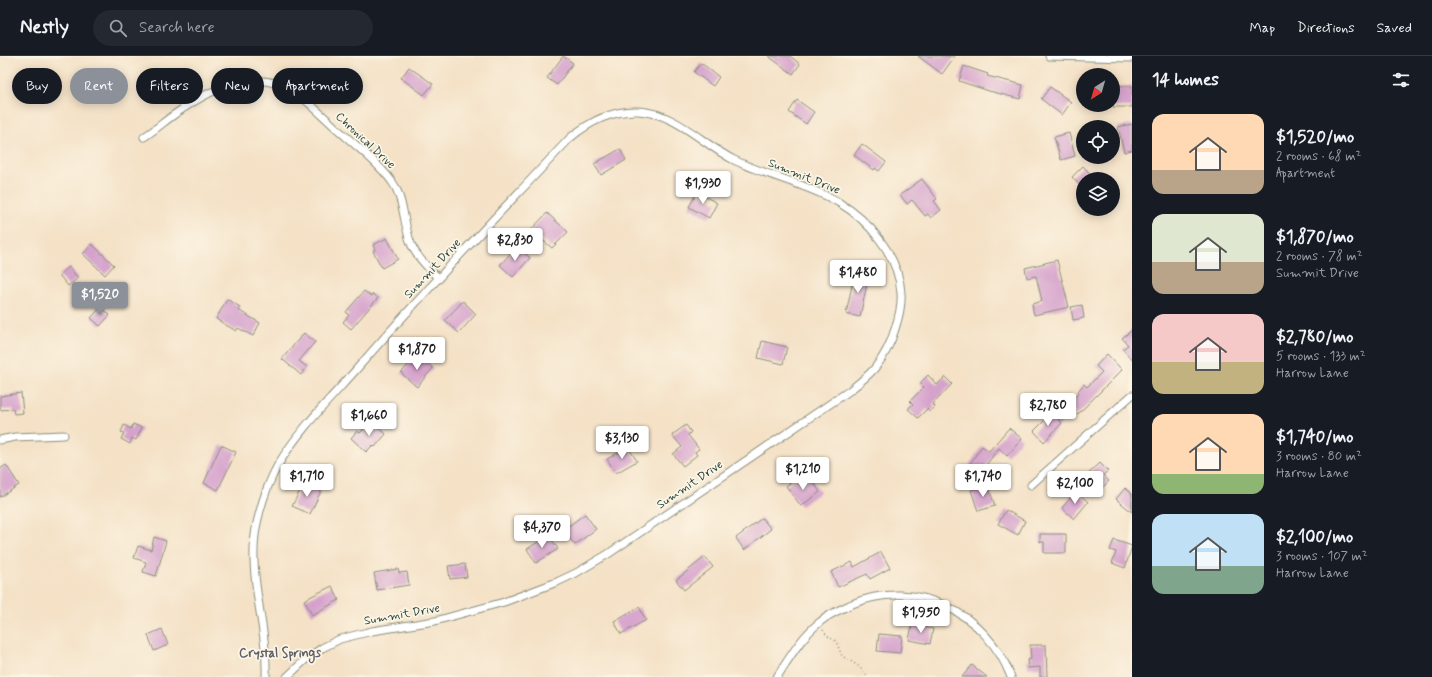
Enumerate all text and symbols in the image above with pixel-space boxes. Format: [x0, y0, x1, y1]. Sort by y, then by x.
search box [93, 10, 373, 46]
text: Nestly [20, 15, 69, 40]
icon: search [107, 17, 129, 39]
text: Search here [139, 18, 215, 38]
text: Map [1249, 19, 1275, 37]
text: Directions [1297, 19, 1355, 37]
text: Saved [1377, 19, 1412, 37]
chip: Buy [12, 68, 62, 104]
chip: Rent [70, 68, 128, 104]
chip: Filters [136, 68, 203, 104]
chip: New [211, 68, 264, 104]
chip: Apartment [272, 68, 363, 104]
north arrow [1076, 68, 1120, 112]
map controls [1076, 68, 1120, 216]
text: 14 homes [1152, 69, 1219, 91]
icon: filters [1390, 69, 1412, 91]
street label: Chronical Drive [332, 109, 398, 173]
button: locate [1076, 120, 1120, 164]
text: $1,520/mo [1276, 126, 1354, 148]
icon: home [1184, 130, 1232, 178]
text: 2 rooms · 68 m² [1276, 148, 1361, 165]
street label: Summit Drive [766, 155, 842, 199]
text: Apartment [1276, 165, 1335, 182]
pin: $1,930 [670, 171, 736, 205]
button: layers [1076, 172, 1120, 216]
text: $1,930 [685, 175, 721, 192]
text: $1,870/mo [1276, 226, 1354, 248]
pin: $2,830 [482, 228, 548, 262]
icon: home [1184, 230, 1232, 278]
text: $2,830 [497, 232, 533, 249]
street label: Summit Drive [401, 236, 465, 302]
text: 2 rooms · 78 m² [1276, 248, 1363, 265]
pin: $1,480 [825, 260, 891, 294]
text: $1,480 [839, 264, 877, 281]
text: Summit Drive [1276, 265, 1359, 282]
pin: $1,520 [67, 282, 133, 316]
text: $1,520 [81, 286, 119, 303]
text: $2,780/mo [1276, 326, 1353, 348]
icon: home [1184, 330, 1232, 378]
pin: $1,870 [384, 337, 450, 371]
text: $1,870 [398, 341, 436, 358]
text: 5 rooms · 133 m² [1276, 348, 1366, 365]
text: Harrow Lane [1276, 365, 1349, 382]
pin: $2,780 [1015, 393, 1081, 427]
text: $2,780 [1029, 397, 1067, 414]
pin: $1,660 [336, 403, 402, 437]
text: $1,660 [351, 407, 387, 424]
pin: $3,130 [589, 426, 655, 460]
text: $1,740/mo [1276, 426, 1354, 448]
text: $3,130 [605, 430, 639, 447]
icon: home [1184, 430, 1232, 478]
text: 3 rooms · 80 m² [1276, 448, 1362, 465]
street label: Summit Drive [654, 457, 726, 513]
pin: $1,210 [770, 457, 836, 491]
text: $1,210 [785, 461, 821, 478]
pin: $1,710 [274, 464, 340, 498]
pin: $1,740 [950, 464, 1016, 498]
text: Harrow Lane [1276, 465, 1349, 482]
text: $1,710 [289, 468, 325, 485]
text: $1,740 [964, 468, 1002, 485]
pin: $2,100 [1042, 471, 1108, 505]
text: $2,100 [1056, 475, 1094, 492]
pin: $4,370 [509, 515, 575, 549]
text: $4,370 [523, 519, 561, 536]
text: $2,100/mo [1276, 526, 1353, 548]
icon: home [1184, 530, 1232, 578]
text: 3 rooms · 107 m² [1276, 548, 1368, 565]
text: Harrow Lane [1276, 565, 1349, 582]
street label: Summit Drive [363, 600, 441, 630]
pin: $1,950 [888, 600, 954, 634]
text: $1,950 [902, 604, 940, 621]
district label: Crystal Springs [239, 645, 321, 664]

